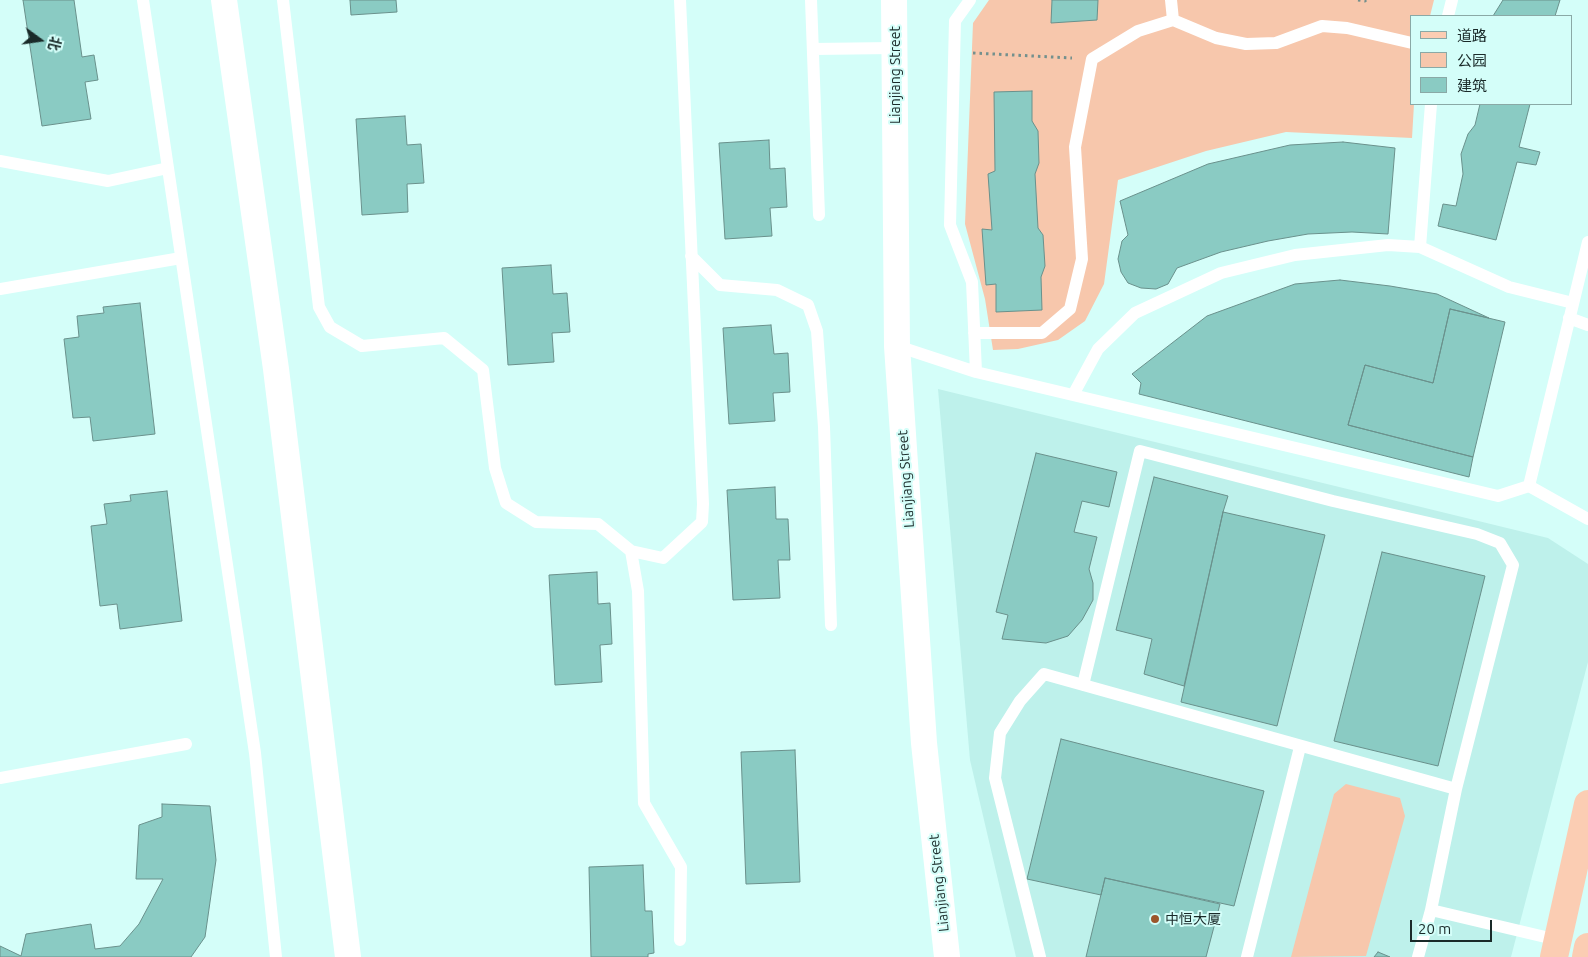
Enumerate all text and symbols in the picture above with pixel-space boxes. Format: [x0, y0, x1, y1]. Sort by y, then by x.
north arrow [15, 15, 65, 65]
legend [1410, 15, 1573, 105]
street label: Lianjiang Street [887, 26, 903, 124]
text: 道路 [1457, 27, 1487, 44]
text: 北 [45, 35, 64, 52]
text: 公园 [1457, 52, 1487, 69]
text: 建筑 [1457, 77, 1487, 94]
street label: Lianjiang Street [894, 430, 918, 528]
street label: Lianjiang Street [926, 833, 952, 933]
scale bar [1413, 910, 1496, 942]
place label: 中恒大厦 [1165, 911, 1221, 927]
marker: 中恒大厦 [1149, 913, 1161, 925]
text: 20 m [1418, 920, 1451, 937]

